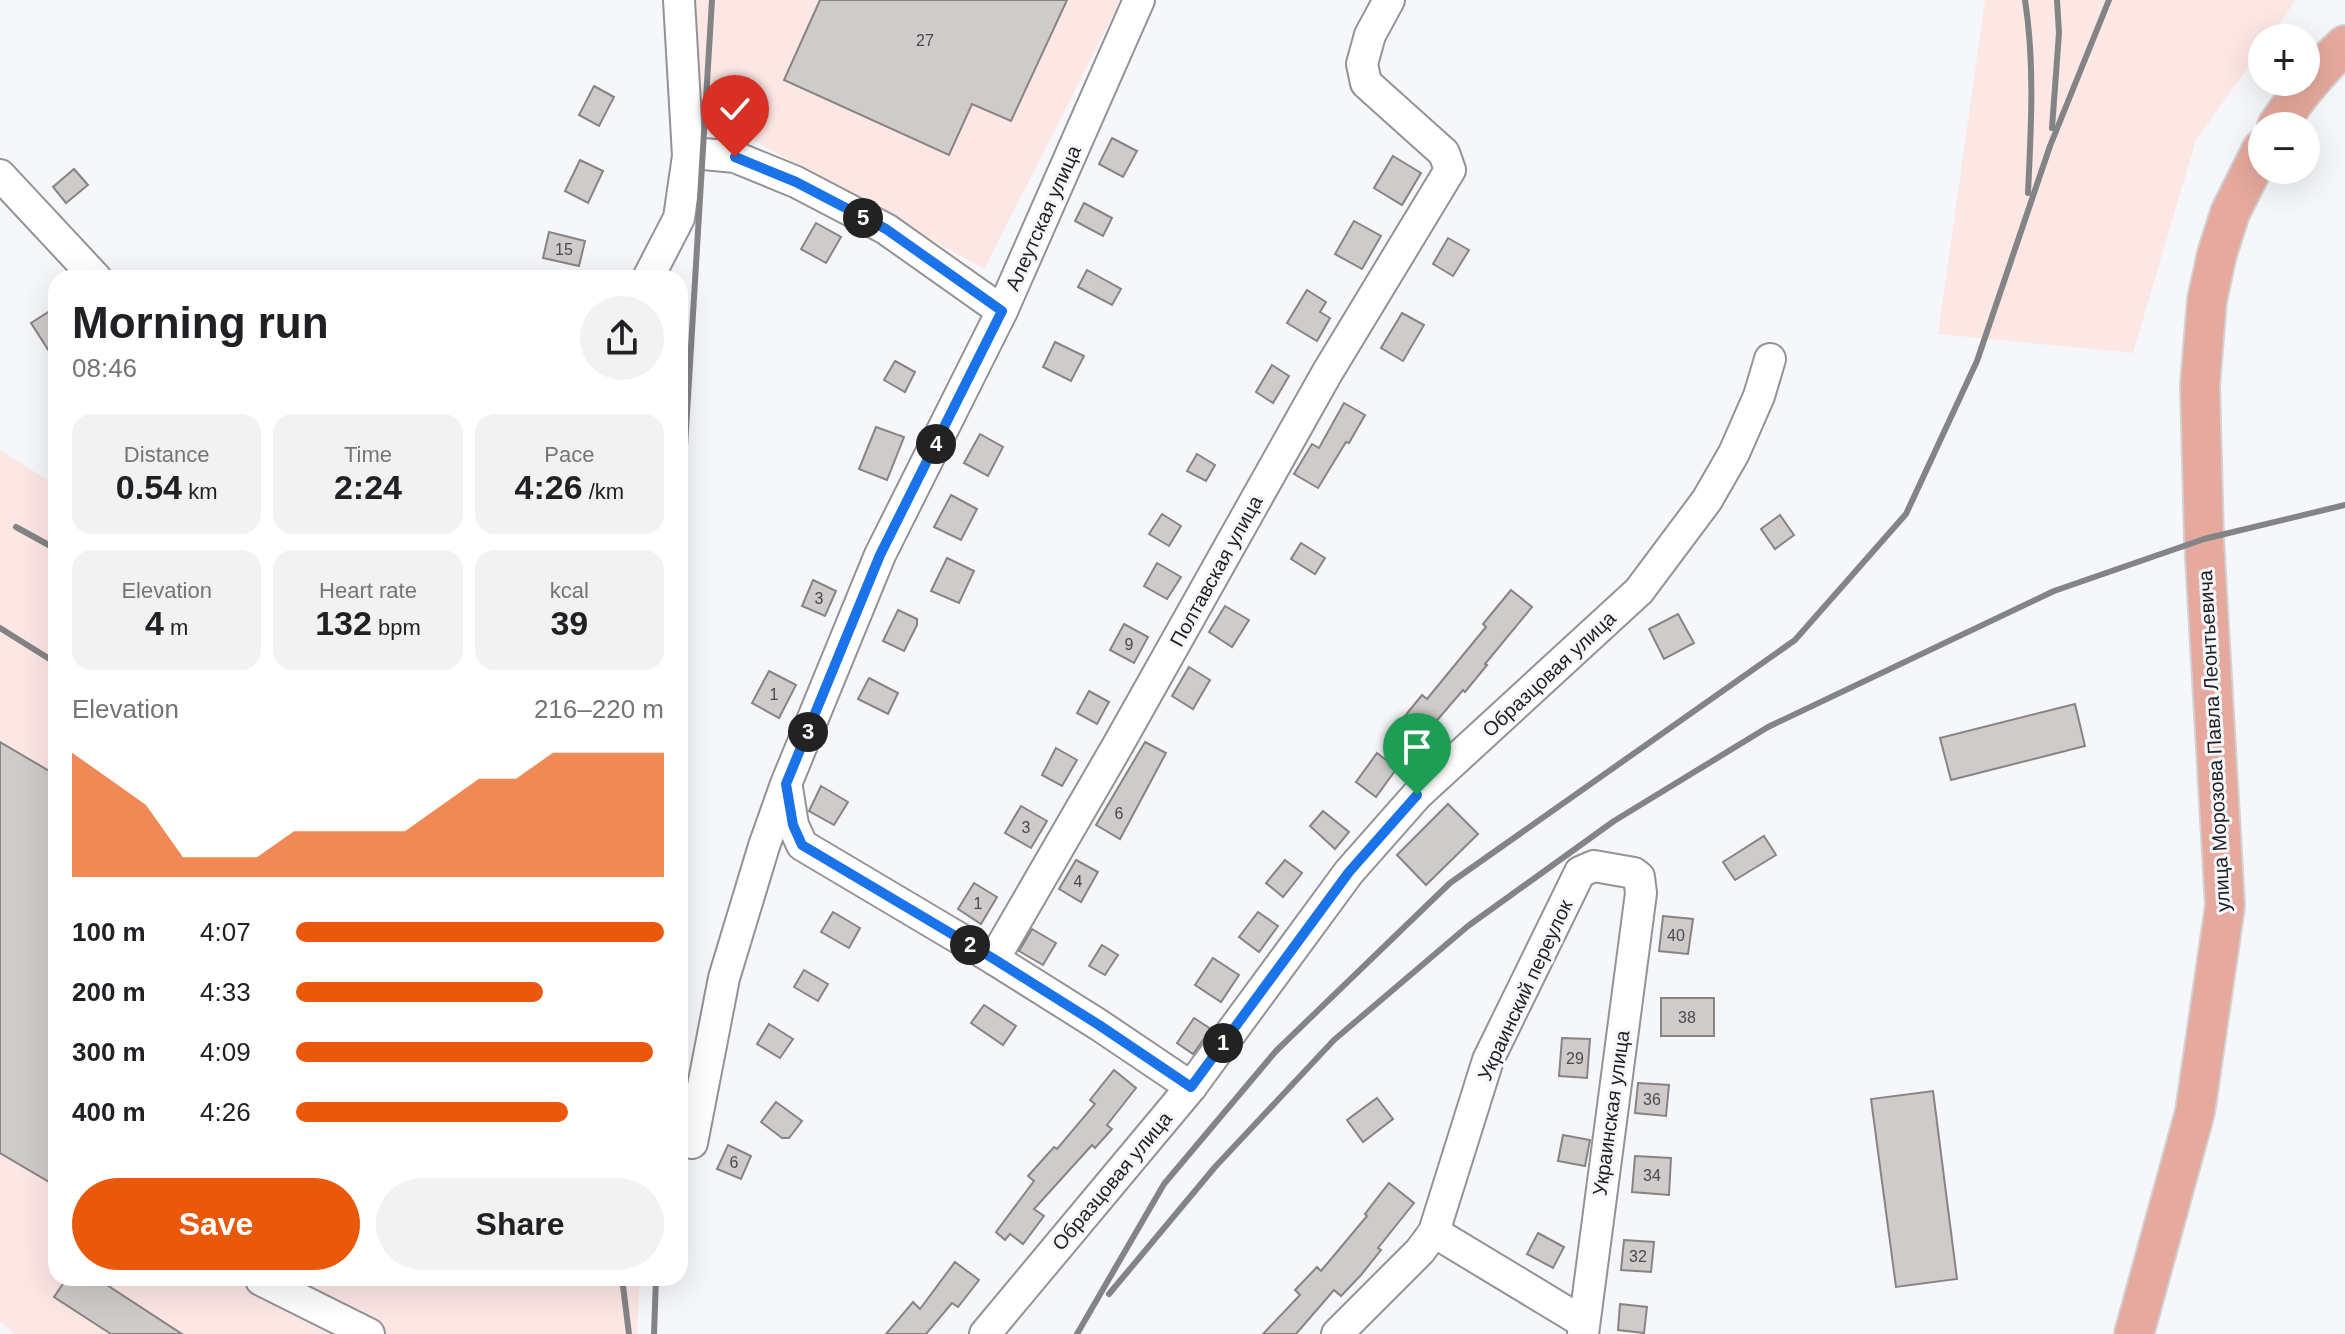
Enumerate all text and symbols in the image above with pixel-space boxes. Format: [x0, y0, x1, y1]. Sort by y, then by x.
map controls [2248, 24, 2320, 184]
button: + [2248, 24, 2320, 96]
house number: 27 [916, 32, 934, 49]
pin [701, 75, 769, 157]
icon: check [713, 87, 757, 131]
button: − [2248, 112, 2320, 184]
street label: Алеутская улица [1001, 141, 1085, 294]
pin: 5 [843, 198, 883, 238]
text: 5 [857, 205, 869, 230]
house number: 15 [555, 241, 573, 258]
button: share [580, 296, 664, 380]
text: Morning run [72, 298, 329, 347]
text: 08:46 [72, 353, 137, 383]
pin: 4 [916, 424, 956, 464]
text: 4 [930, 431, 942, 456]
text: Distance [124, 442, 209, 467]
text: Time [344, 442, 392, 467]
text: Pace [544, 442, 594, 467]
text: 0.54 [116, 468, 182, 506]
text: 2:24 [334, 468, 402, 506]
text: 4:26 [515, 468, 583, 506]
text: km [182, 479, 217, 504]
text: /km [583, 479, 624, 504]
street label: Полтавская улица [1165, 491, 1267, 650]
street label: улица Морозова Павла Леонтьевича [2194, 569, 2234, 912]
text: Elevation [121, 578, 212, 603]
text: Heart rate [319, 578, 417, 603]
text: kcal [550, 578, 589, 603]
house number: 3 [815, 590, 824, 607]
text: 4 [145, 604, 164, 642]
text: 132 [315, 604, 372, 642]
text: 39 [550, 604, 588, 642]
street label: Образцовая улица [1478, 606, 1621, 741]
text: m [164, 615, 188, 640]
text: bpm [372, 615, 421, 640]
house number: 9 [1125, 636, 1134, 653]
house number: 1 [770, 686, 779, 703]
text: Elevation [72, 694, 179, 724]
text: 216–220 m [534, 694, 664, 724]
pin: 3 [788, 712, 828, 752]
pin [1383, 713, 1451, 795]
text: 3 [802, 719, 814, 744]
icon: arrive [1395, 725, 1439, 769]
house number: 6 [1115, 805, 1124, 822]
house number: 3 [1022, 819, 1031, 836]
house number: 4 [1074, 873, 1083, 890]
house number: 1 [974, 895, 983, 912]
street label: Украинский переулок [1473, 896, 1577, 1084]
text: 100 m [72, 917, 146, 947]
text: 4:07 [200, 917, 251, 947]
pin: 2 [950, 925, 990, 965]
house number: 40 [1667, 927, 1685, 944]
text: 2 [964, 932, 976, 957]
text: 200 m [72, 977, 146, 1007]
text: 4:33 [200, 977, 251, 1007]
house number: 38 [1678, 1009, 1696, 1026]
pin: 1 [1203, 1023, 1243, 1063]
street label: Украинская улица [1589, 1028, 1634, 1197]
text: 1 [1217, 1030, 1229, 1055]
text: 300 m [72, 1037, 146, 1067]
text: 4:09 [200, 1037, 251, 1067]
house number: 29 [1566, 1050, 1584, 1067]
house number: 36 [1643, 1091, 1661, 1108]
text: 400 m [72, 1097, 146, 1127]
text: 4:26 [200, 1097, 251, 1127]
street label: Образцовая улица [1048, 1107, 1177, 1255]
house number: 6 [730, 1154, 739, 1171]
house number: 34 [1643, 1167, 1661, 1184]
button: Save [72, 1178, 360, 1270]
button: Share [376, 1178, 664, 1270]
house number: 32 [1629, 1248, 1647, 1265]

